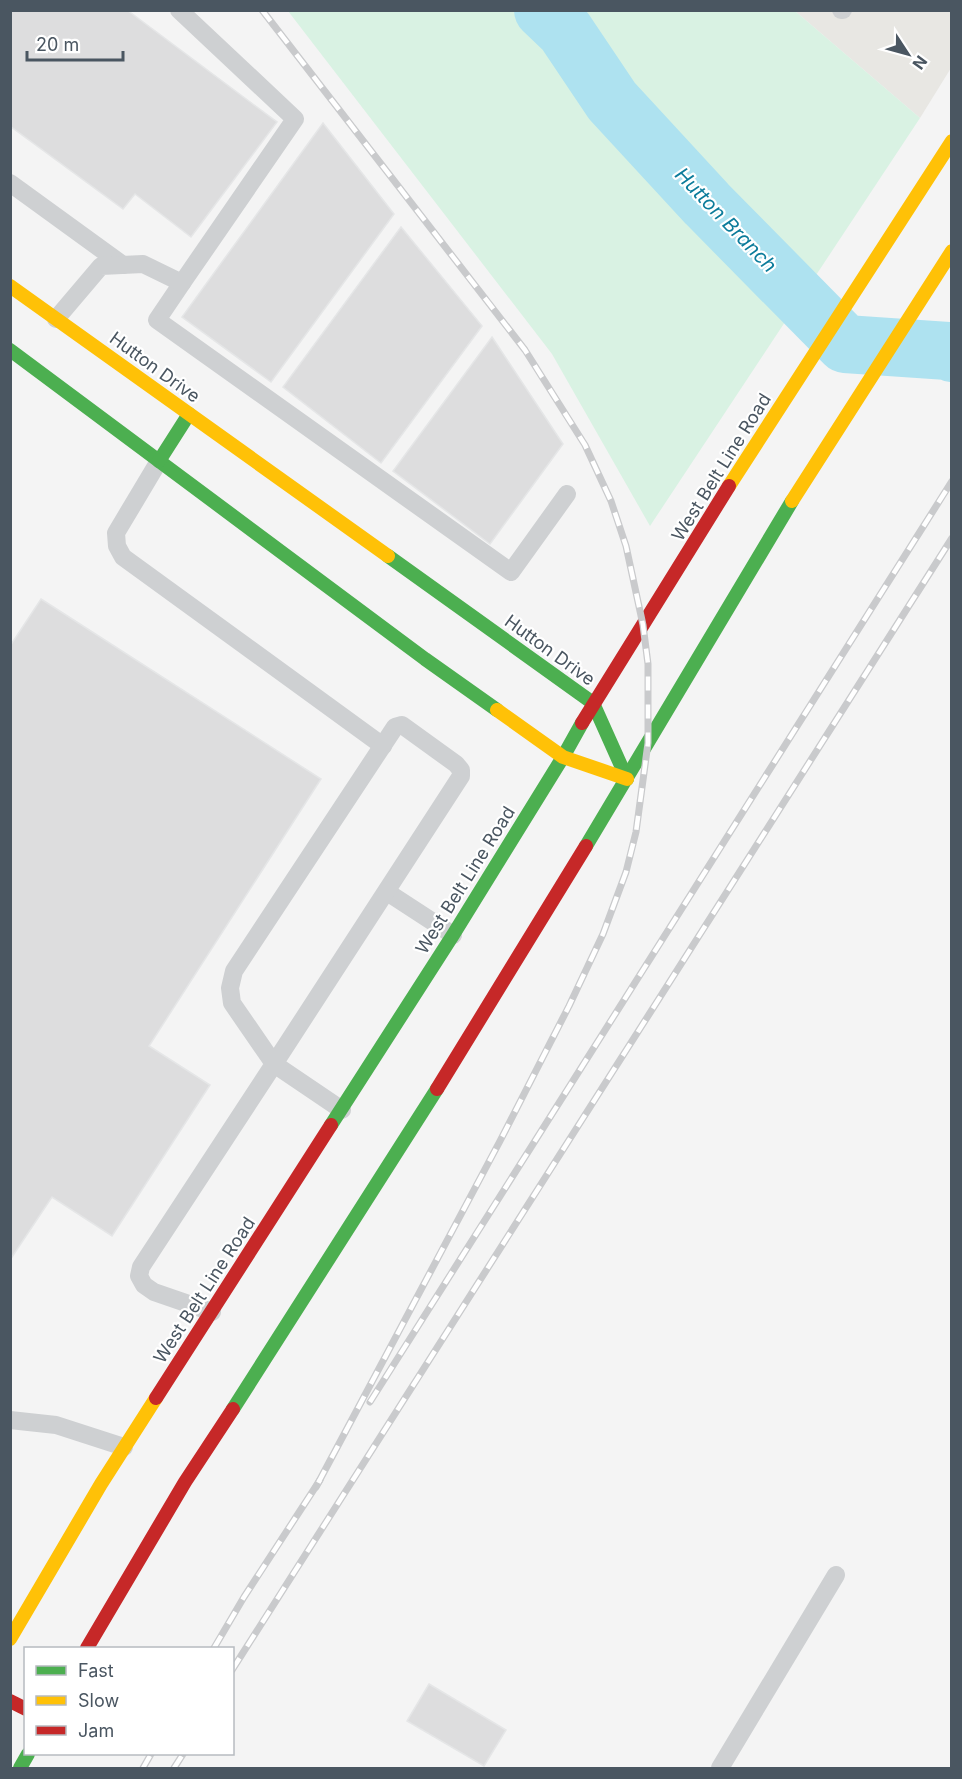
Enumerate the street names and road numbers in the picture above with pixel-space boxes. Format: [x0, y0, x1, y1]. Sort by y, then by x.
street label: Hutton Drive [106, 327, 204, 407]
street label: West Belt Line Road [667, 389, 775, 545]
street label: Hutton Drive [501, 610, 599, 690]
street label: West Belt Line Road [411, 802, 519, 958]
street label: West Belt Line Road [149, 1213, 259, 1367]

